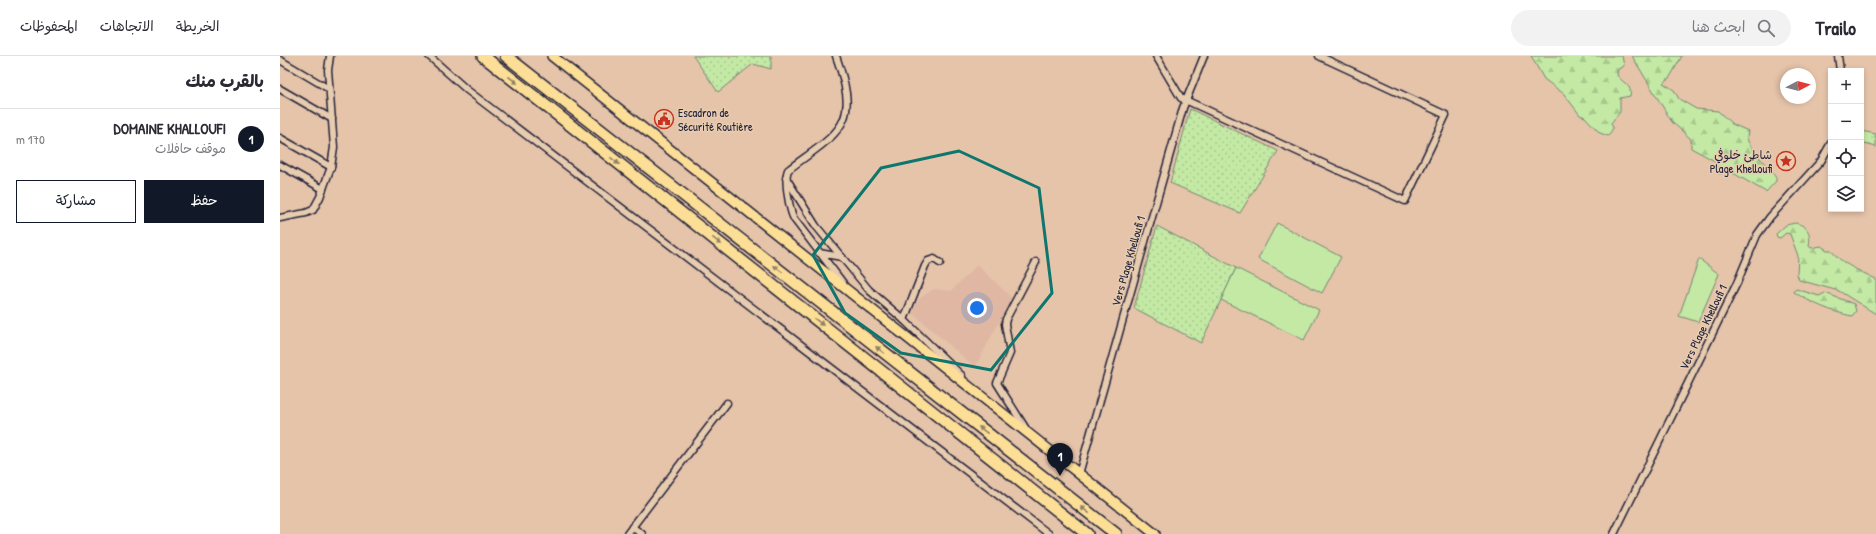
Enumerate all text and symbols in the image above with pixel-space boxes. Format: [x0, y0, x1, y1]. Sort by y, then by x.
search box [1511, 10, 1791, 46]
text: Trailo [1815, 15, 1856, 41]
text: المحفوظات [20, 16, 78, 35]
text: الاتجاهات [100, 16, 154, 35]
text: الخريطة [176, 16, 219, 35]
text: ابحث هنا [1692, 16, 1745, 37]
icon: search [1755, 17, 1777, 39]
north arrow [1780, 68, 1816, 104]
map controls [1828, 68, 1864, 212]
button: + [1828, 68, 1864, 104]
text: بالقرب منك [186, 69, 264, 92]
one-way arrow [508, 76, 519, 85]
place label: Escadron de Sécurité Routière [678, 104, 753, 135]
button: − [1828, 104, 1864, 140]
public building icon: Escadron de Sécurité Routière [653, 108, 675, 130]
text: DOMAINE KHALLOUFI [114, 118, 226, 139]
text: 170 m [16, 130, 45, 148]
text: 1 [249, 130, 253, 148]
text: موقف حافلات [155, 139, 226, 157]
button: locate [1828, 140, 1864, 176]
place label: شاطئ خلوفي Plage Khelloufi [1710, 146, 1772, 177]
place icon: شاطئ خلوفي Plage Khelloufi [1775, 150, 1797, 172]
one-way arrow [610, 156, 621, 165]
button: layers [1828, 176, 1864, 212]
button: مشاركة [16, 180, 136, 223]
button: حفظ [144, 180, 264, 223]
street label: Vers Plage Khelloufi 1 [1107, 214, 1149, 308]
one-way arrow [712, 237, 723, 246]
one-way arrow [772, 265, 783, 274]
street label: Vers Plage Khelloufi 1 [1675, 282, 1731, 372]
your location [967, 298, 987, 318]
one-way arrow [814, 318, 825, 326]
one-way arrow [875, 345, 886, 354]
one-way arrow [977, 425, 988, 434]
pin: 1 [1047, 443, 1073, 476]
one-way arrow [1079, 506, 1090, 514]

